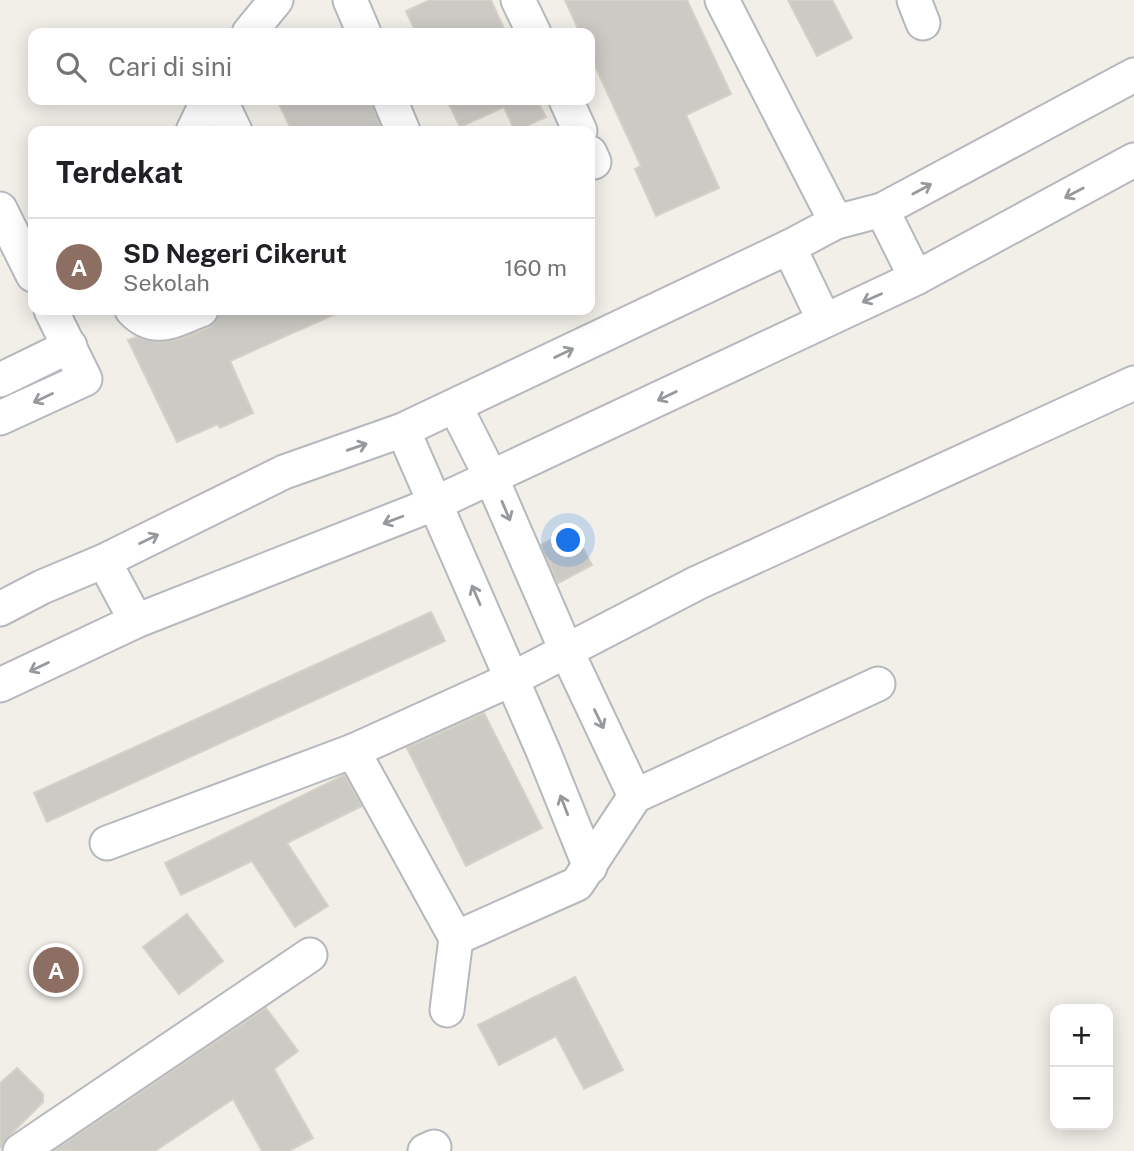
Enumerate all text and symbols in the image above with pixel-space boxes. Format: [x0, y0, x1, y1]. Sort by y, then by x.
search box [28, 28, 595, 105]
icon: search [52, 48, 90, 86]
text: Cari di sini [108, 51, 232, 82]
text: Terdekat [56, 154, 183, 190]
one-way arrow [911, 181, 932, 195]
one-way arrow [1064, 187, 1085, 200]
text: SD Negeri Cikerut [123, 238, 347, 269]
text: A [71, 254, 87, 281]
text: 160 m [504, 254, 567, 281]
text: Sekolah [123, 269, 210, 296]
one-way arrow [862, 292, 884, 305]
one-way arrow [553, 346, 574, 359]
one-way arrow [657, 390, 678, 403]
one-way arrow [32, 392, 54, 405]
one-way arrow [345, 440, 367, 452]
one-way arrow [500, 500, 513, 521]
one-way arrow [383, 515, 404, 528]
your location [551, 523, 585, 557]
one-way arrow [138, 531, 159, 545]
one-way arrow [469, 585, 482, 606]
one-way arrow [29, 661, 50, 674]
one-way arrow [592, 708, 606, 729]
one-way arrow [556, 794, 569, 816]
pin: A [33, 944, 79, 996]
map controls [1050, 1004, 1113, 1130]
button: + [1050, 1004, 1113, 1067]
button: − [1050, 1067, 1113, 1130]

